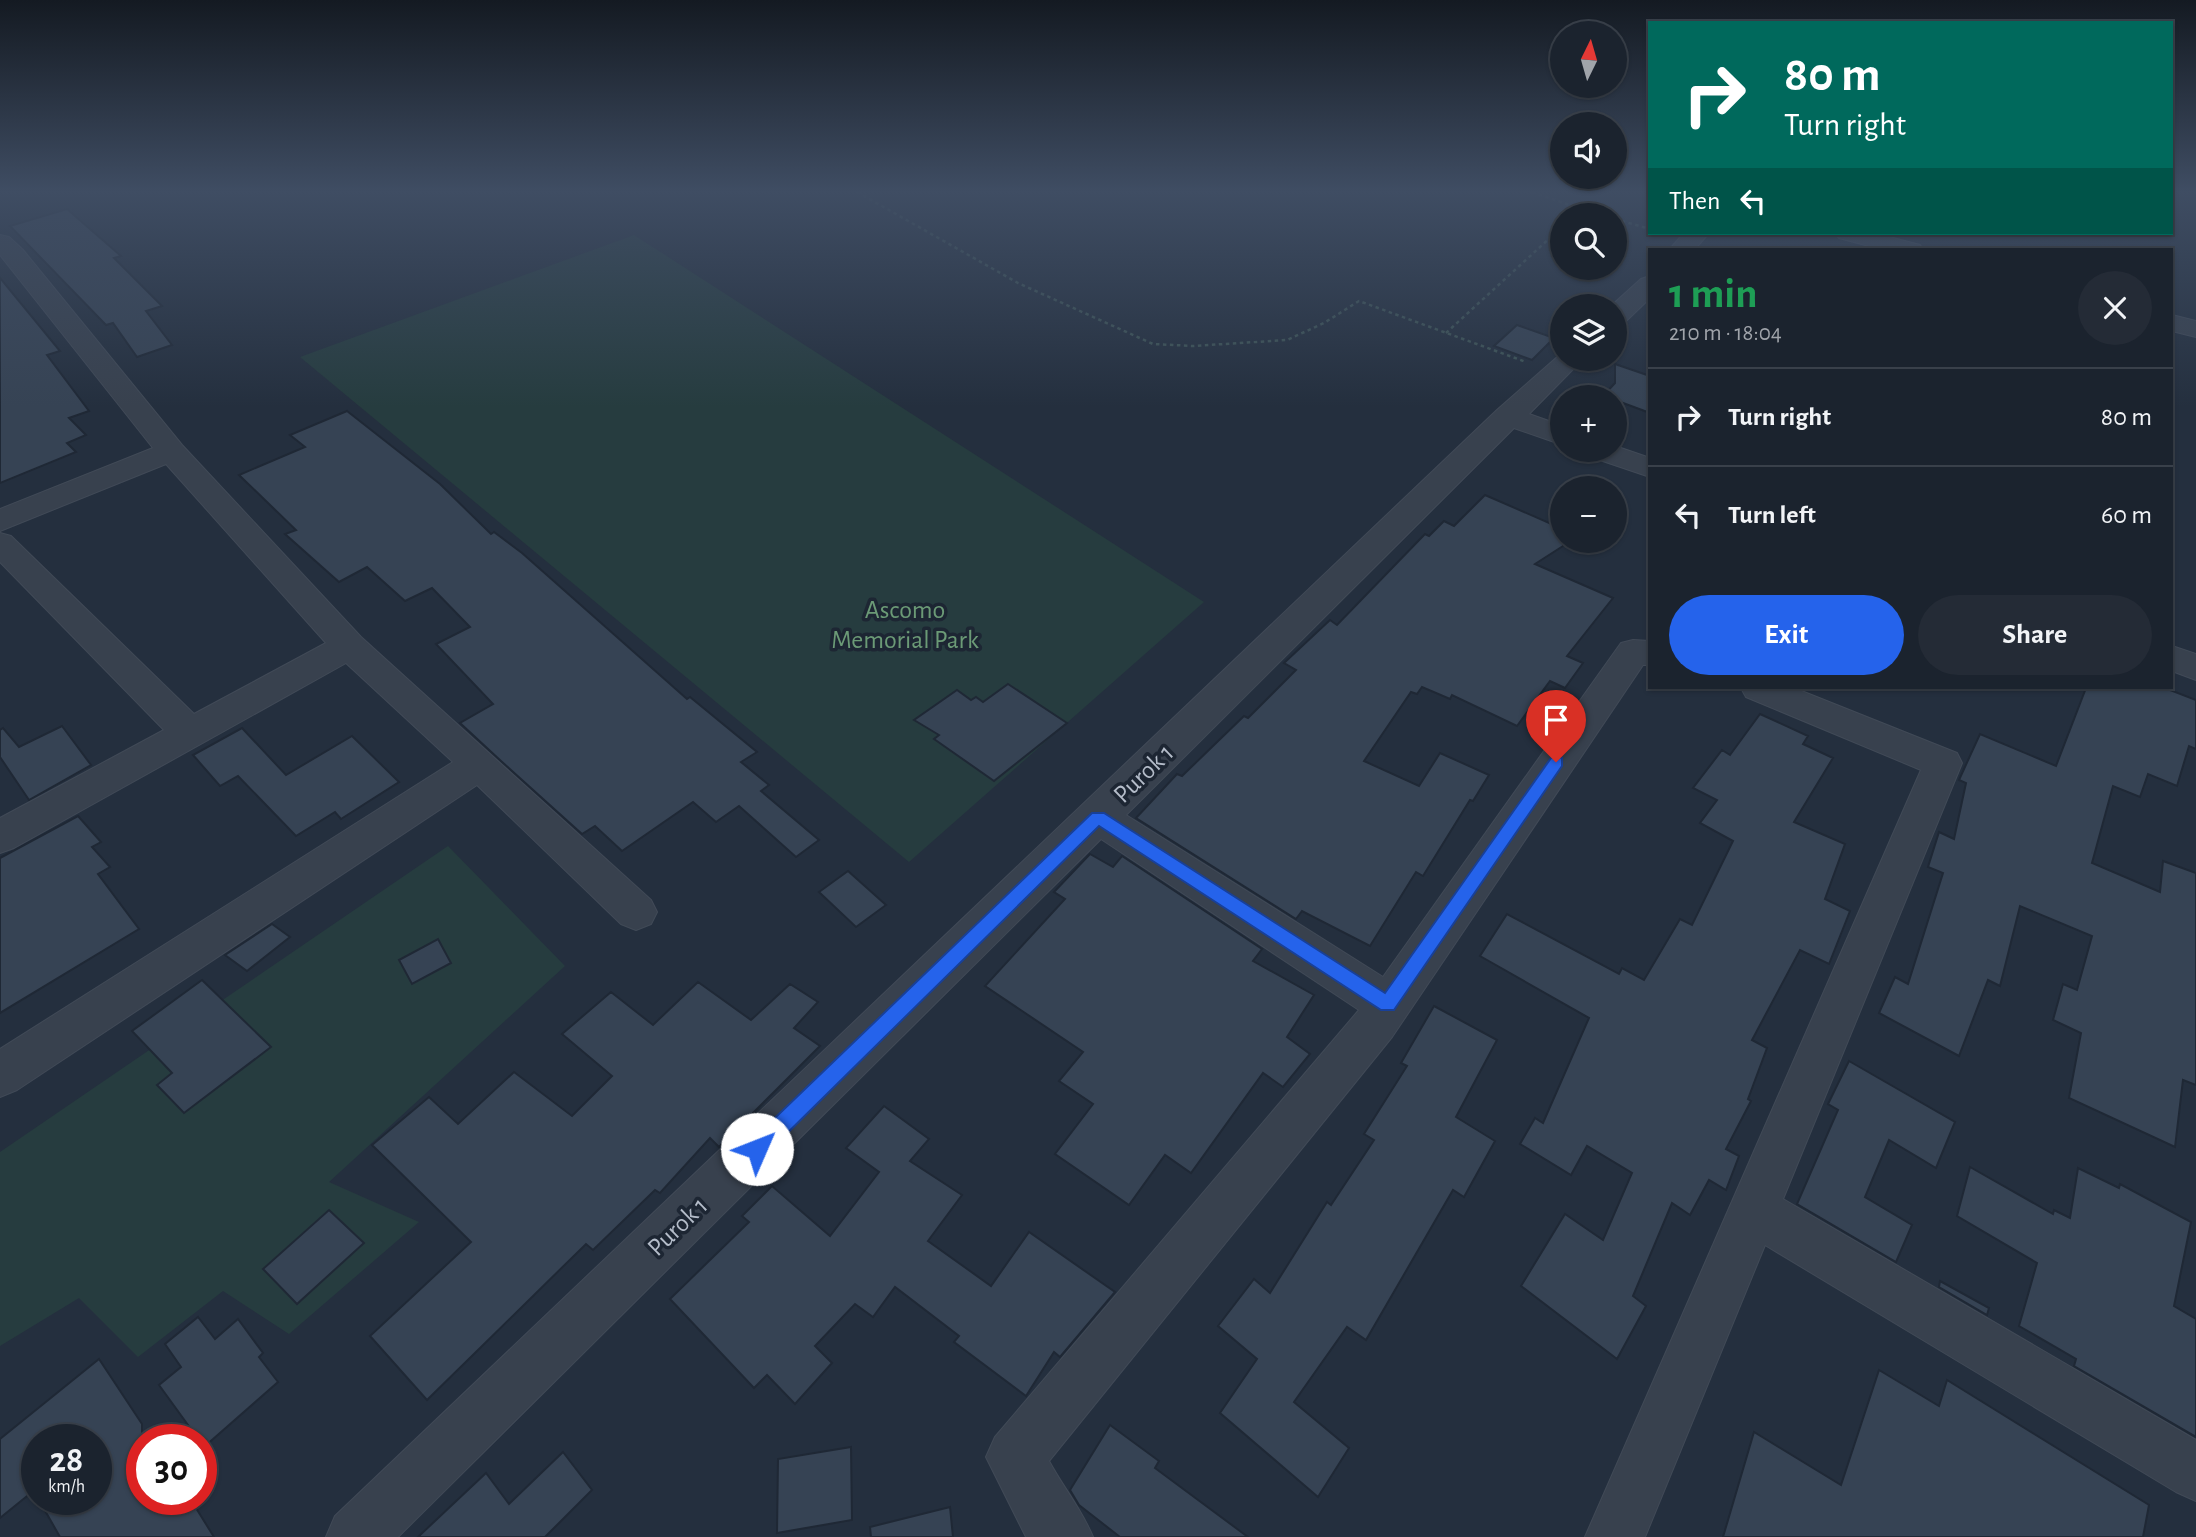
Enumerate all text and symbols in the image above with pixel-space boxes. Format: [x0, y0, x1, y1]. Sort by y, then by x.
north arrow [1550, 21, 1628, 98]
map controls [1550, 21, 1627, 553]
icon: right [1669, 49, 1760, 140]
text: 80 m [1784, 51, 1881, 100]
text: Turn right [1784, 109, 1906, 141]
button: sound [1550, 112, 1627, 189]
icon: left [1734, 182, 1772, 220]
text: Then [1669, 188, 1720, 214]
button: search [1550, 203, 1627, 280]
button: close [2078, 271, 2152, 345]
text: 1 min [1669, 273, 1758, 315]
button: layers [1550, 294, 1627, 371]
text: 210 m · 18:04 [1669, 322, 1782, 345]
button: + [1550, 385, 1627, 462]
icon: right [1669, 398, 1707, 436]
text: Turn right [1728, 404, 1831, 430]
text: 80 m [2101, 404, 2152, 430]
button: − [1550, 476, 1627, 553]
icon: left [1669, 496, 1707, 534]
text: Turn left [1728, 502, 1816, 528]
text: 60 m [2101, 502, 2152, 528]
button: Exit [1669, 595, 1904, 675]
button: Share [1918, 595, 2152, 675]
park label: Ascomo Memorial Park [831, 597, 979, 653]
pin [1526, 690, 1586, 762]
icon: arrive [1537, 701, 1575, 739]
street label: Purok 1 [1109, 739, 1179, 808]
position arrow [720, 1112, 794, 1186]
street label: Purok 1 [643, 1192, 713, 1261]
speed limit sign: 30 [126, 1424, 217, 1515]
text: 28 [50, 1443, 83, 1478]
text: km/h [48, 1478, 85, 1496]

